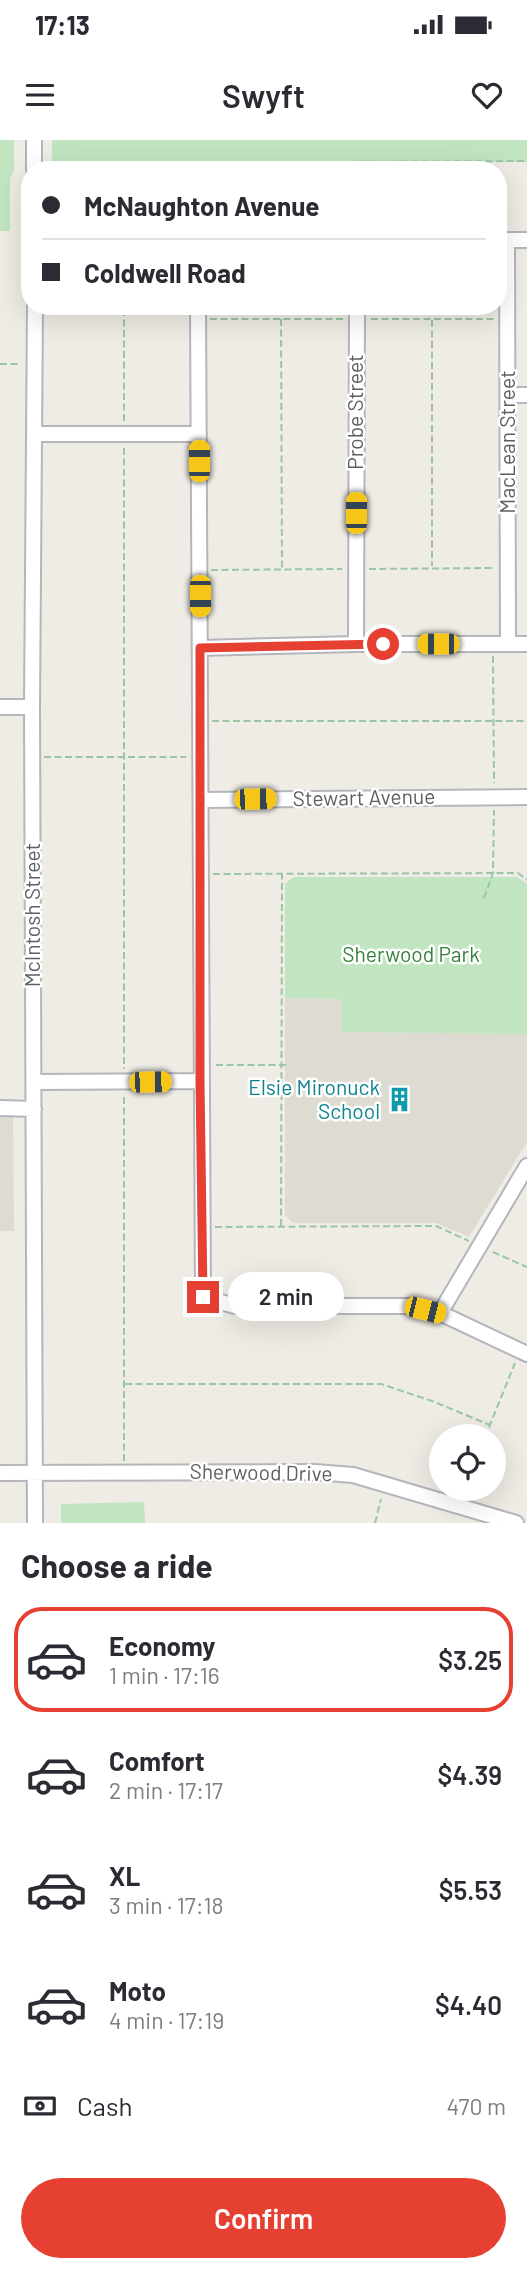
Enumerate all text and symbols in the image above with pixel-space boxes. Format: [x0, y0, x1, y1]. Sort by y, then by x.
text: 17:13 [35, 9, 90, 40]
icon: menu [21, 76, 59, 114]
text: Swyft [222, 76, 305, 114]
icon: heart [468, 76, 506, 114]
text: McNaughton Avenue [84, 190, 320, 221]
text: Coldwell Road [84, 257, 246, 288]
street label: Probe Street [342, 354, 367, 470]
street label: MacLean Street [494, 370, 519, 514]
car [189, 440, 210, 482]
car [346, 492, 367, 534]
car [190, 575, 211, 617]
route start [367, 628, 399, 660]
car [418, 634, 460, 655]
street label: Stewart Avenue [292, 783, 436, 810]
car [234, 788, 277, 810]
street label: McIntosh Street [19, 843, 44, 987]
park label: Sherwood Park [342, 941, 480, 966]
car [129, 1071, 172, 1093]
place label: Elsie Mironuck School [248, 1074, 380, 1123]
building icon: Elsie Mironuck School [386, 1086, 414, 1114]
callout: 2 min [228, 1272, 343, 1322]
route end [187, 1281, 219, 1313]
text: 2 min [259, 1282, 313, 1310]
car [403, 1295, 448, 1325]
map controls [429, 1424, 506, 1501]
button: locate [429, 1424, 506, 1501]
street label: Sherwood Drive [189, 1458, 333, 1485]
text: Choose a ride [21, 1546, 213, 1584]
icon: car [25, 1628, 88, 1691]
text: Economy [109, 1630, 215, 1661]
text: $3.25 [438, 1644, 502, 1675]
text: 1 min · 17:16 [109, 1661, 220, 1689]
icon: car [25, 1743, 88, 1806]
text: Comfort [109, 1745, 205, 1776]
text: $4.39 [437, 1759, 502, 1790]
text: 2 min · 17:17 [109, 1776, 223, 1804]
icon: car [25, 1858, 88, 1921]
text: XL [109, 1860, 140, 1891]
text: $5.53 [439, 1874, 502, 1905]
text: 3 min · 17:18 [109, 1891, 224, 1919]
icon: car [25, 1973, 88, 2036]
text: Moto [109, 1975, 166, 2006]
text: $4.40 [435, 1989, 502, 2020]
text: 4 min · 17:19 [109, 2006, 224, 2034]
icon: cash [21, 2087, 59, 2125]
text: Cash [77, 2090, 132, 2121]
text: 470 m [447, 2092, 506, 2120]
button: Confirm [21, 2178, 506, 2258]

